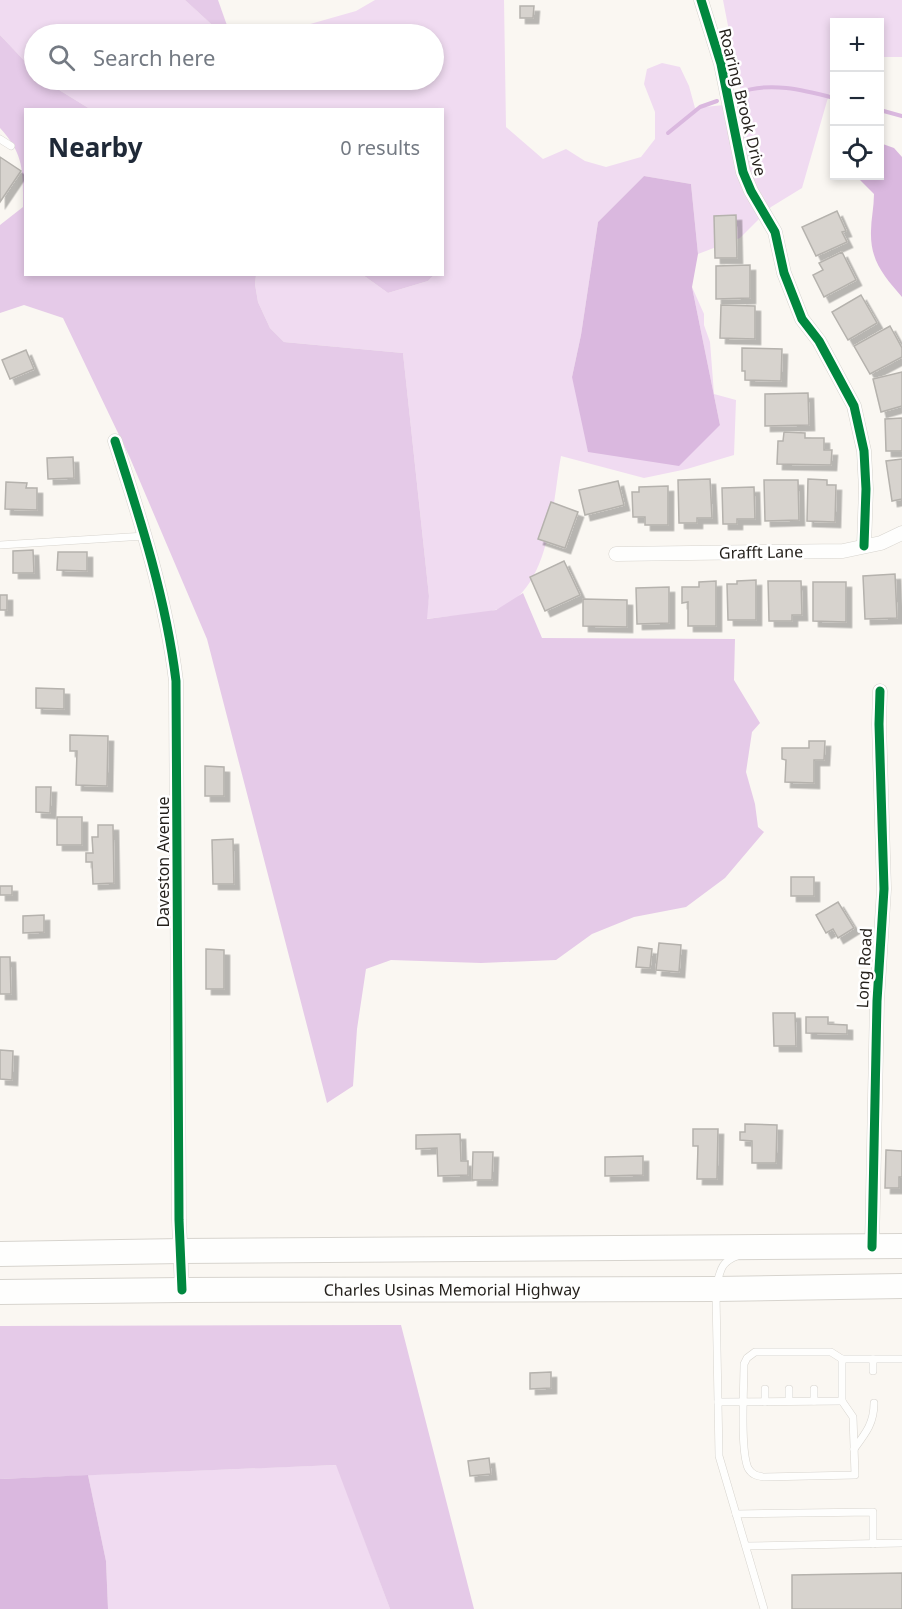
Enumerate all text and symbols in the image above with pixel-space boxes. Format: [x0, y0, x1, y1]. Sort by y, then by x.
map controls [830, 18, 884, 180]
button: + [830, 18, 884, 72]
search box [24, 24, 444, 90]
street label: Roaring Brook Drive [714, 26, 772, 178]
icon: search [45, 41, 78, 74]
text: Search here [93, 42, 215, 72]
button: − [830, 72, 884, 126]
button: locate [830, 126, 884, 180]
text: Nearby [48, 129, 143, 165]
text: 0 results [340, 134, 420, 161]
street label: Grafft Lane [719, 540, 803, 564]
street label: Daveston Avenue [152, 796, 174, 928]
street label: Long Road [851, 927, 877, 1009]
street label: Charles Usinas Memorial Highway [324, 1278, 581, 1301]

